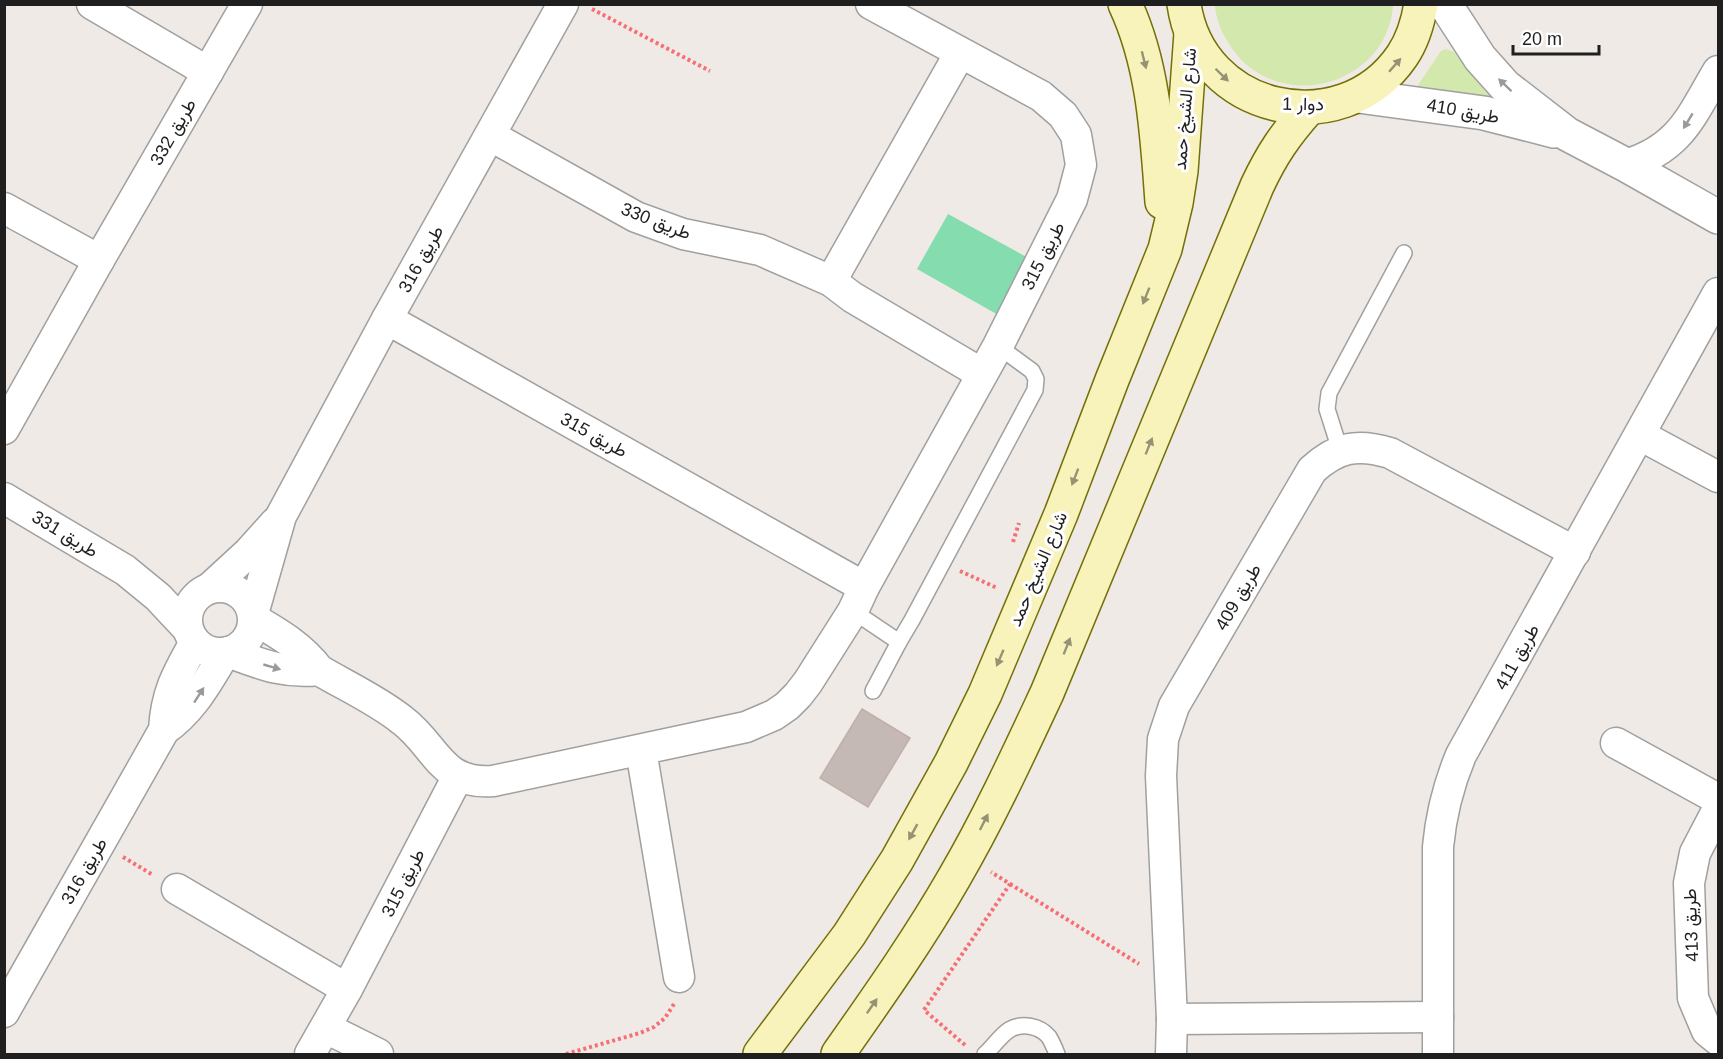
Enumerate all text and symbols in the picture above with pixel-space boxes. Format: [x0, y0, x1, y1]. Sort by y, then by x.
scale bar [1513, 18, 1598, 56]
text: 20 m [1522, 29, 1562, 49]
street label: شارع الشيخ حمد [1170, 47, 1202, 171]
one-way arrow [1140, 50, 1150, 69]
one-way arrow [1388, 58, 1401, 73]
one-way arrow [1214, 68, 1228, 82]
one-way arrow [1498, 79, 1513, 92]
street label: دوار 1 [1282, 94, 1324, 115]
street label: طريق 332 [146, 95, 201, 169]
street label: طريق 410 [1425, 95, 1501, 128]
one-way arrow [1683, 113, 1694, 129]
street label: طريق 330 [618, 199, 694, 244]
street label: طريق 315 [1017, 219, 1069, 294]
street label: طريق 316 [395, 222, 448, 296]
one-way arrow [1141, 287, 1150, 305]
street label: طريق 315 [557, 409, 631, 462]
one-way arrow [1145, 437, 1154, 455]
one-way arrow [1070, 469, 1080, 487]
street label: طريق 331 [28, 507, 102, 562]
street label: شارع الشيخ حمد [1005, 509, 1073, 630]
street label: طريق 409 [1211, 560, 1266, 634]
street label: طريق 411 [1491, 621, 1544, 694]
one-way arrow [1063, 637, 1072, 655]
one-way arrow [995, 649, 1005, 667]
one-way arrow [263, 663, 281, 672]
one-way arrow [193, 688, 205, 704]
one-way arrow [978, 813, 988, 831]
one-way arrow [908, 823, 918, 840]
street label: طريق 316 [57, 834, 112, 908]
street label: طريق 315 [377, 846, 429, 921]
street label: طريق 413 [1680, 888, 1703, 962]
one-way arrow [866, 999, 878, 1015]

